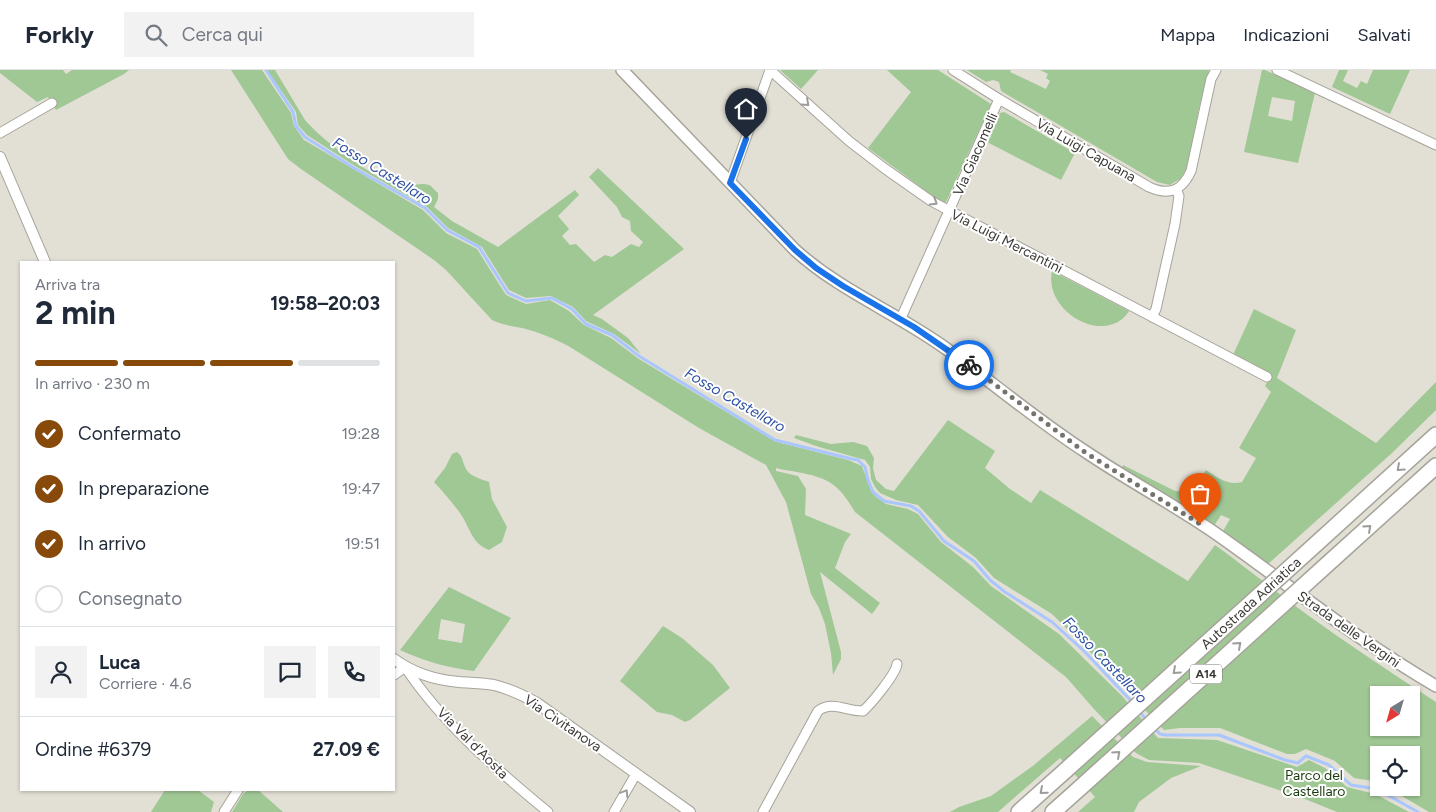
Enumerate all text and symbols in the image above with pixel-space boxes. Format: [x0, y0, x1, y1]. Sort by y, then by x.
search box [124, 12, 474, 57]
text: Forkly [25, 20, 94, 49]
icon: search [142, 21, 170, 49]
text: Cerca qui [182, 23, 263, 46]
text: Mappa [1160, 24, 1215, 46]
text: Indicazioni [1243, 24, 1329, 46]
text: Salvati [1357, 24, 1411, 46]
pin [725, 88, 767, 139]
icon: home [732, 95, 760, 123]
one-way arrow [801, 97, 810, 106]
street label: Via Giacomelli [950, 110, 1001, 198]
street label: Via Luigi Capuana [1033, 115, 1139, 186]
water label: Fosso Castellaro [329, 133, 435, 209]
one-way arrow [929, 196, 938, 206]
street label: Via Luigi Mercantini [948, 206, 1066, 277]
text: Arriva tra [35, 275, 100, 294]
text: 19:58–20:03 [270, 292, 380, 315]
text: 2 min [35, 294, 116, 332]
courier [944, 340, 994, 390]
icon: bike [955, 351, 983, 379]
water label: Fosso Castellaro [681, 364, 789, 436]
text: In arrivo · 230 m [35, 374, 150, 393]
icon: check [35, 420, 63, 448]
text: Confermato [78, 422, 181, 445]
text: 19:28 [342, 424, 380, 443]
one-way arrow [1397, 462, 1406, 471]
pin [1179, 473, 1221, 524]
icon: check [35, 475, 63, 503]
text: In preparazione [78, 477, 209, 500]
text: 19:47 [342, 479, 380, 498]
icon: bag [1186, 480, 1214, 508]
one-way arrow [1362, 524, 1371, 533]
icon: check [35, 530, 63, 558]
text: In arrivo [78, 532, 146, 555]
text: 19:51 [344, 534, 380, 553]
street label: Autostrada Adriatica [1197, 554, 1305, 653]
text: Consegnato [78, 587, 182, 610]
street label: Strada delle Vergini [1294, 588, 1403, 671]
water label: Fosso Castellaro [1059, 613, 1151, 707]
one-way arrow [1232, 642, 1241, 651]
button: person [35, 646, 87, 698]
button: chat [264, 646, 316, 698]
button: phone [328, 646, 380, 698]
text: Luca [99, 651, 141, 674]
road number: A14 [1190, 664, 1222, 684]
one-way arrow [1173, 665, 1182, 674]
text: Corriere · 4.6 [99, 674, 192, 693]
north arrow [1370, 686, 1420, 736]
map controls [1370, 686, 1420, 796]
street label: Via Civitanova [521, 691, 605, 756]
street label: Via Val d'Aosta [433, 704, 512, 783]
text: Ordine #6379 [35, 738, 151, 761]
text: 27.09 € [313, 738, 380, 761]
button: locate [1370, 746, 1420, 796]
one-way arrow [1112, 751, 1121, 760]
park label: Parco del Castellaro [1283, 767, 1345, 800]
one-way arrow [1039, 785, 1048, 794]
one-way arrow [619, 789, 629, 798]

